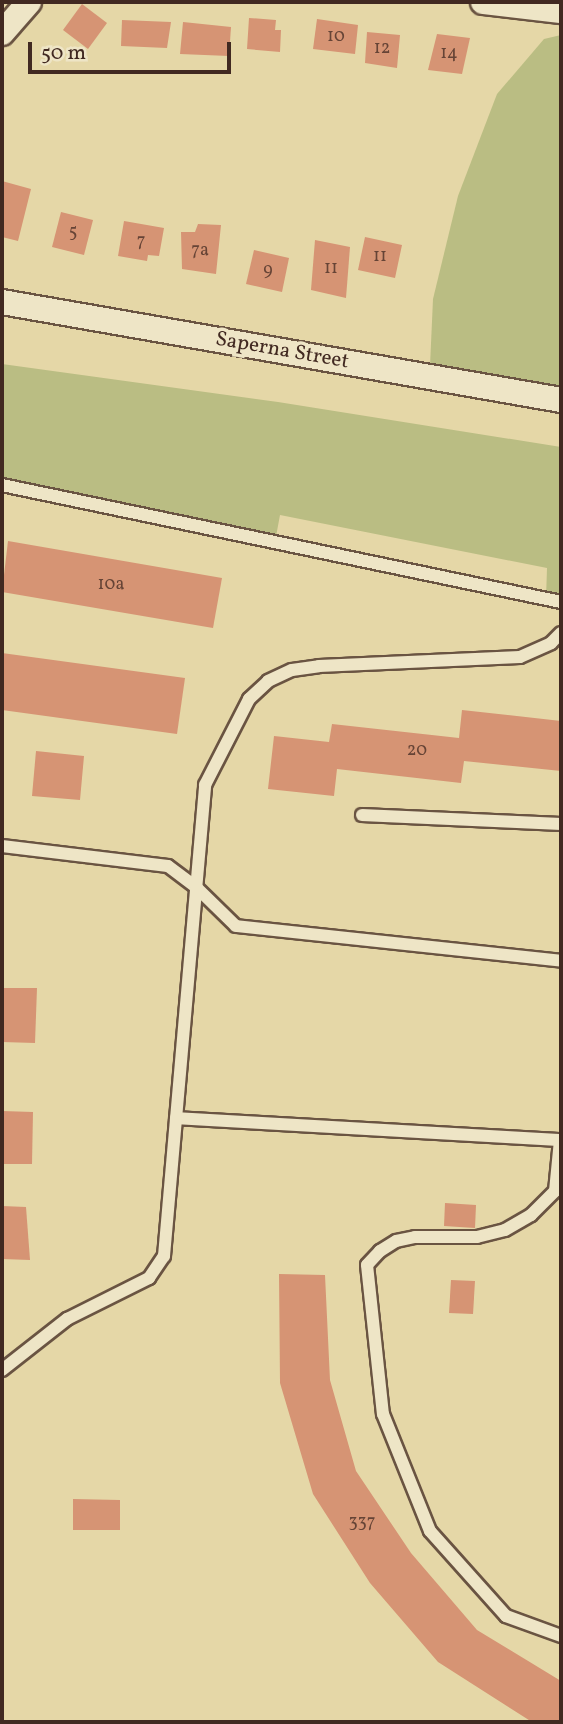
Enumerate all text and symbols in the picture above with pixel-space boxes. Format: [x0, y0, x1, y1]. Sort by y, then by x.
house number: 10 [327, 26, 345, 48]
scale bar [32, 28, 234, 72]
house number: 12 [374, 38, 390, 60]
text: 50 m [41, 39, 86, 68]
house number: 14 [440, 43, 458, 65]
house number: 5 [69, 222, 77, 244]
house number: 7 [137, 231, 145, 253]
house number: 7а [191, 240, 209, 262]
house number: 11 [373, 246, 387, 268]
house number: 11 [324, 258, 338, 280]
house number: 9 [263, 260, 273, 282]
street label: Saperna Street [213, 327, 351, 375]
house number: 10а [98, 574, 124, 596]
house number: 20 [407, 740, 427, 762]
house number: 337 [348, 1512, 376, 1534]

